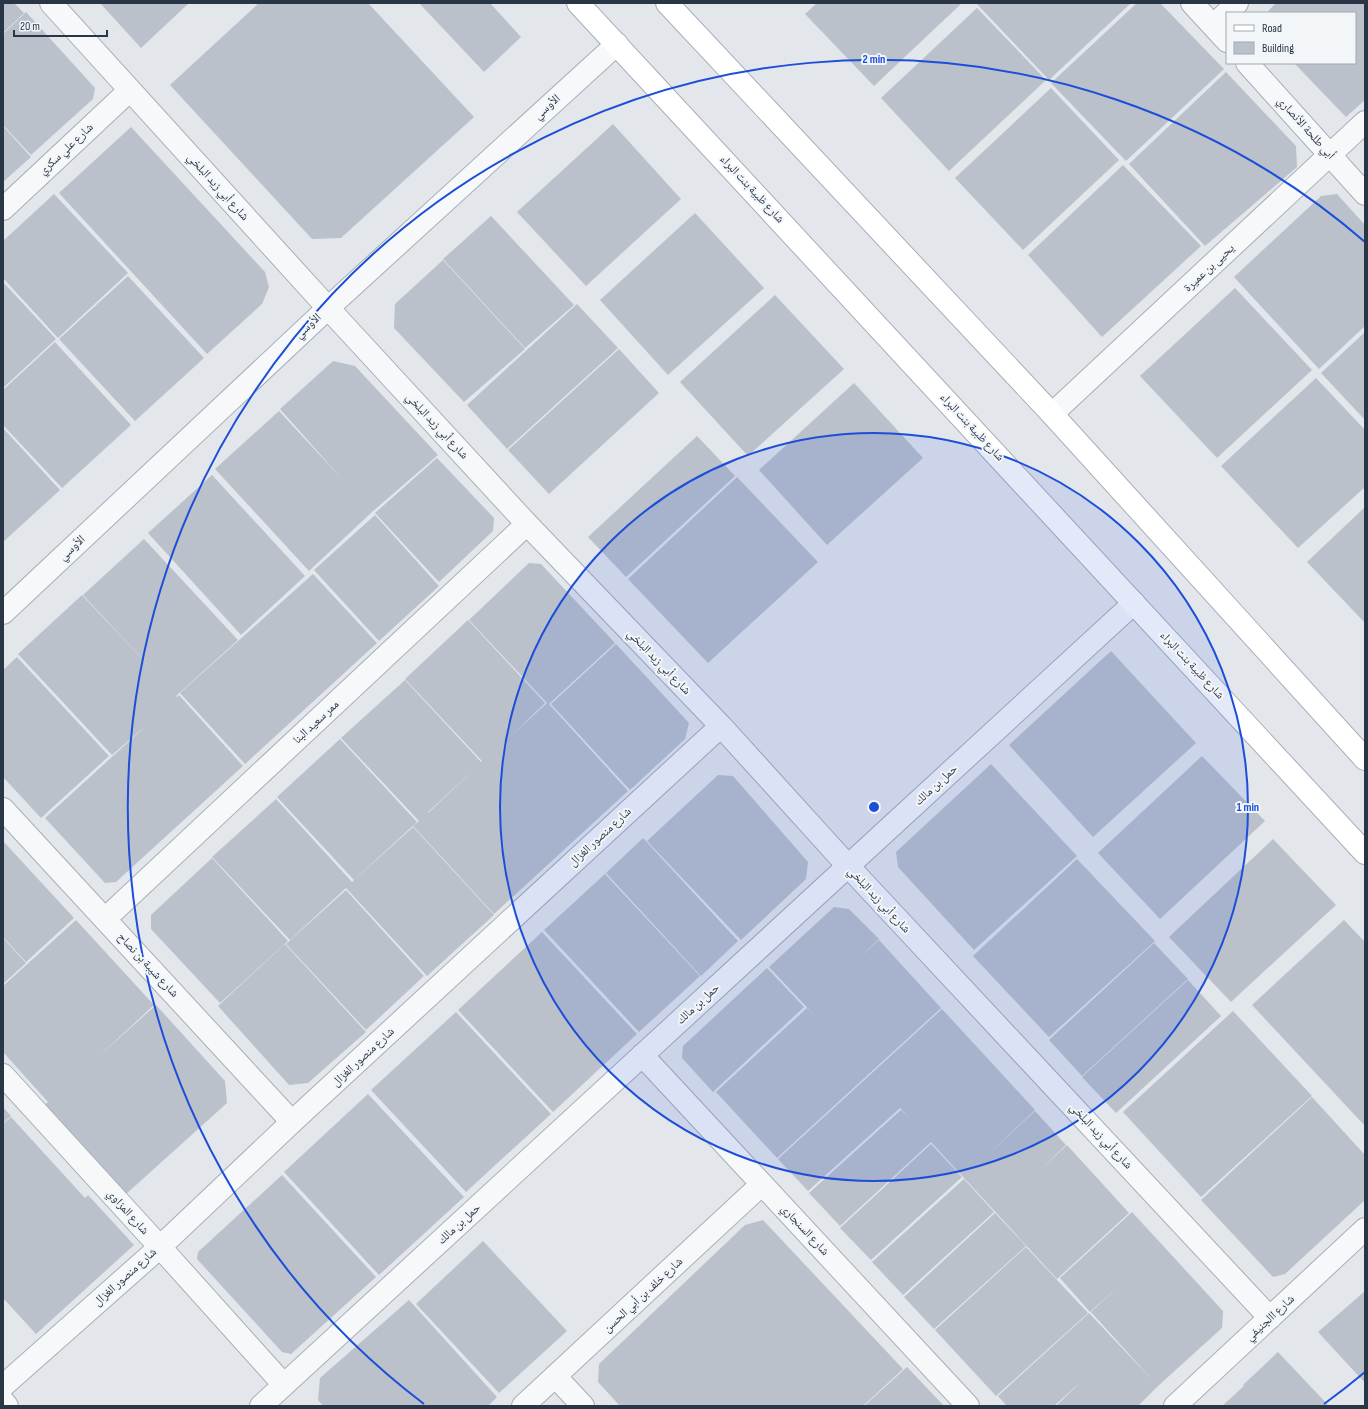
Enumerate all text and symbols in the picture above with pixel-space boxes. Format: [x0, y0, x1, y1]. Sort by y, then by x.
scale bar [14, 12, 107, 38]
legend [1226, 12, 1356, 64]
text: 20 m [20, 19, 40, 34]
text: Road [1262, 21, 1282, 36]
text: Building [1262, 41, 1294, 56]
text: 2 min [863, 52, 885, 67]
street label: الأوسي [531, 91, 565, 124]
street label: أبي طلحة الأنصاري [1272, 94, 1338, 164]
street label: شارع علي سكري [35, 120, 98, 180]
street label: شارع أبي زيد البلخي [182, 150, 252, 225]
street label: شارع ظبية بنت البراء [716, 152, 788, 226]
street label: يحيى بن عميرة [1181, 241, 1238, 295]
street label: الأوسي [292, 310, 326, 344]
street label: شارع أبي زيد البلخي [401, 390, 472, 464]
street label: شارع ظبية بنت البراء [936, 390, 1008, 464]
street label: الأوسي [56, 532, 90, 566]
street label: شارع أبي زيد البلخي [622, 626, 694, 699]
street label: شارع ظبية بنت البراء [1156, 628, 1228, 702]
street label: ممر سعيد البنا [290, 697, 342, 747]
street label: حمل بن مالك [911, 761, 961, 809]
centre of rings [867, 800, 881, 814]
text: 1 min [1237, 800, 1259, 815]
street label: شارع منصور الغزال [565, 804, 635, 870]
street label: شارع أبي زيد البلخي [843, 864, 914, 938]
street label: شارع شيبة بن نصاح [114, 929, 182, 1001]
street label: حمل بن مالك [673, 980, 723, 1028]
street label: شارع منصور الغزال [328, 1024, 398, 1090]
street label: شارع أبي زيد البلخي [1065, 1100, 1136, 1174]
street label: شارع المزاوي [102, 1186, 152, 1239]
street label: حمل بن مالك [434, 1200, 484, 1248]
street label: شارع السنجاري [776, 1201, 833, 1260]
street label: شارع منصور الغزال [90, 1244, 160, 1309]
street label: شارع خلف بن أبي الحسن [600, 1254, 688, 1337]
street label: شارع االجنيفي [1242, 1291, 1299, 1346]

